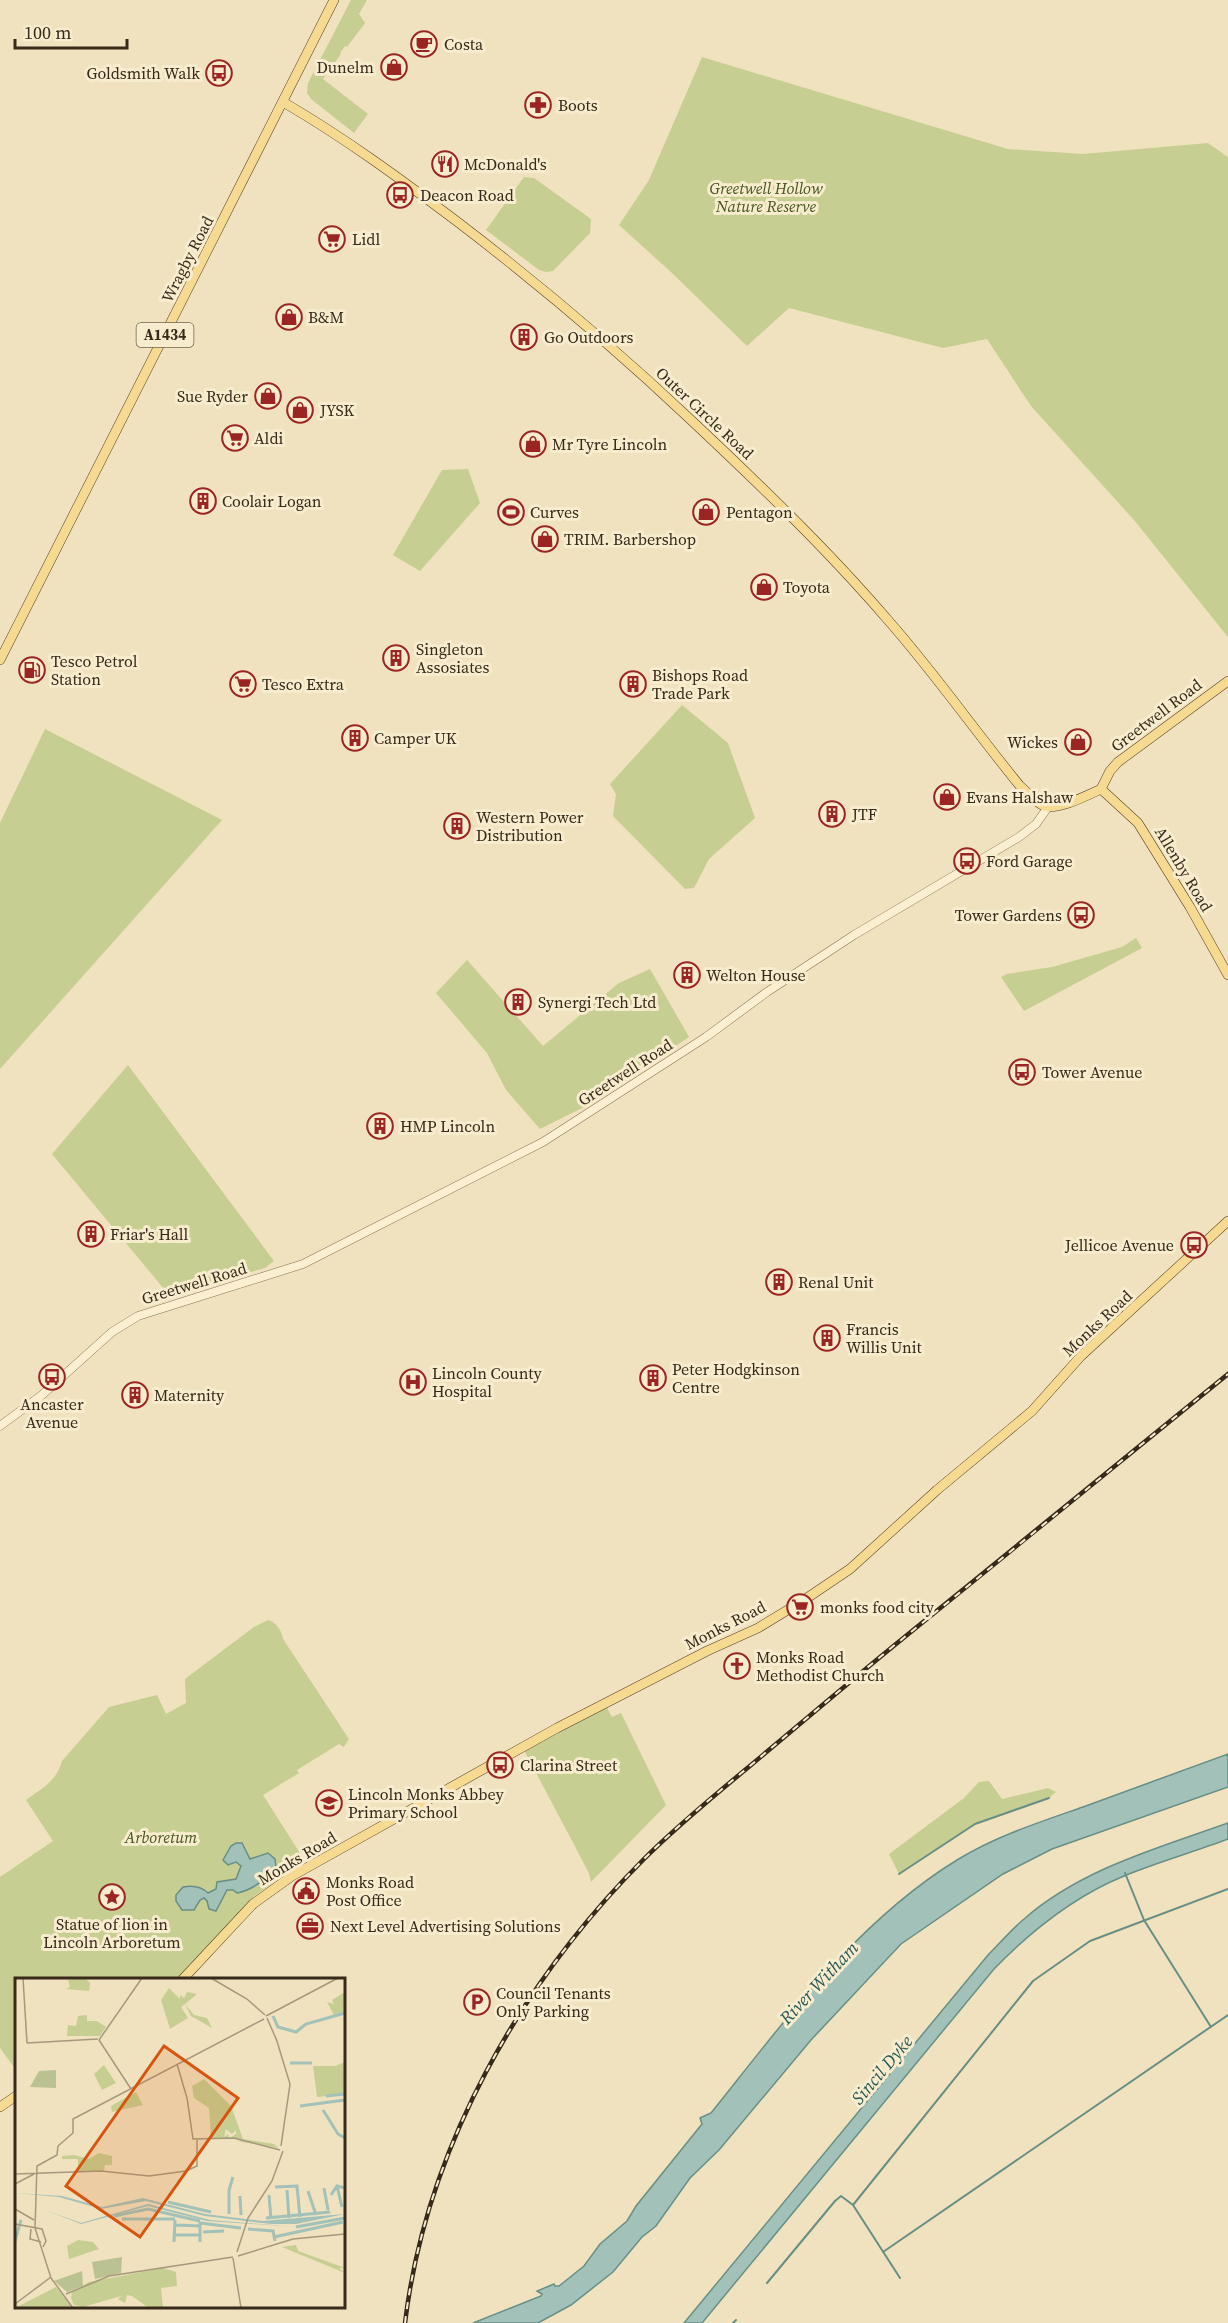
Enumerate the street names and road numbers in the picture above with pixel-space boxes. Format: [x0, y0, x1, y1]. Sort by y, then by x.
street label: Wragby Road [156, 212, 218, 306]
road number: A1434 [136, 323, 194, 347]
street label: Outer Circle Road [651, 362, 759, 464]
street label: Greetwell Road [1106, 674, 1206, 756]
street label: Allenby Road [1150, 823, 1218, 915]
street label: Greetwell Road [573, 1033, 677, 1111]
street label: Greetwell Road [139, 1257, 249, 1309]
street label: Monks Road [1057, 1285, 1137, 1361]
street label: Monks Road [681, 1595, 769, 1655]
street label: Monks Road [254, 1826, 340, 1890]

